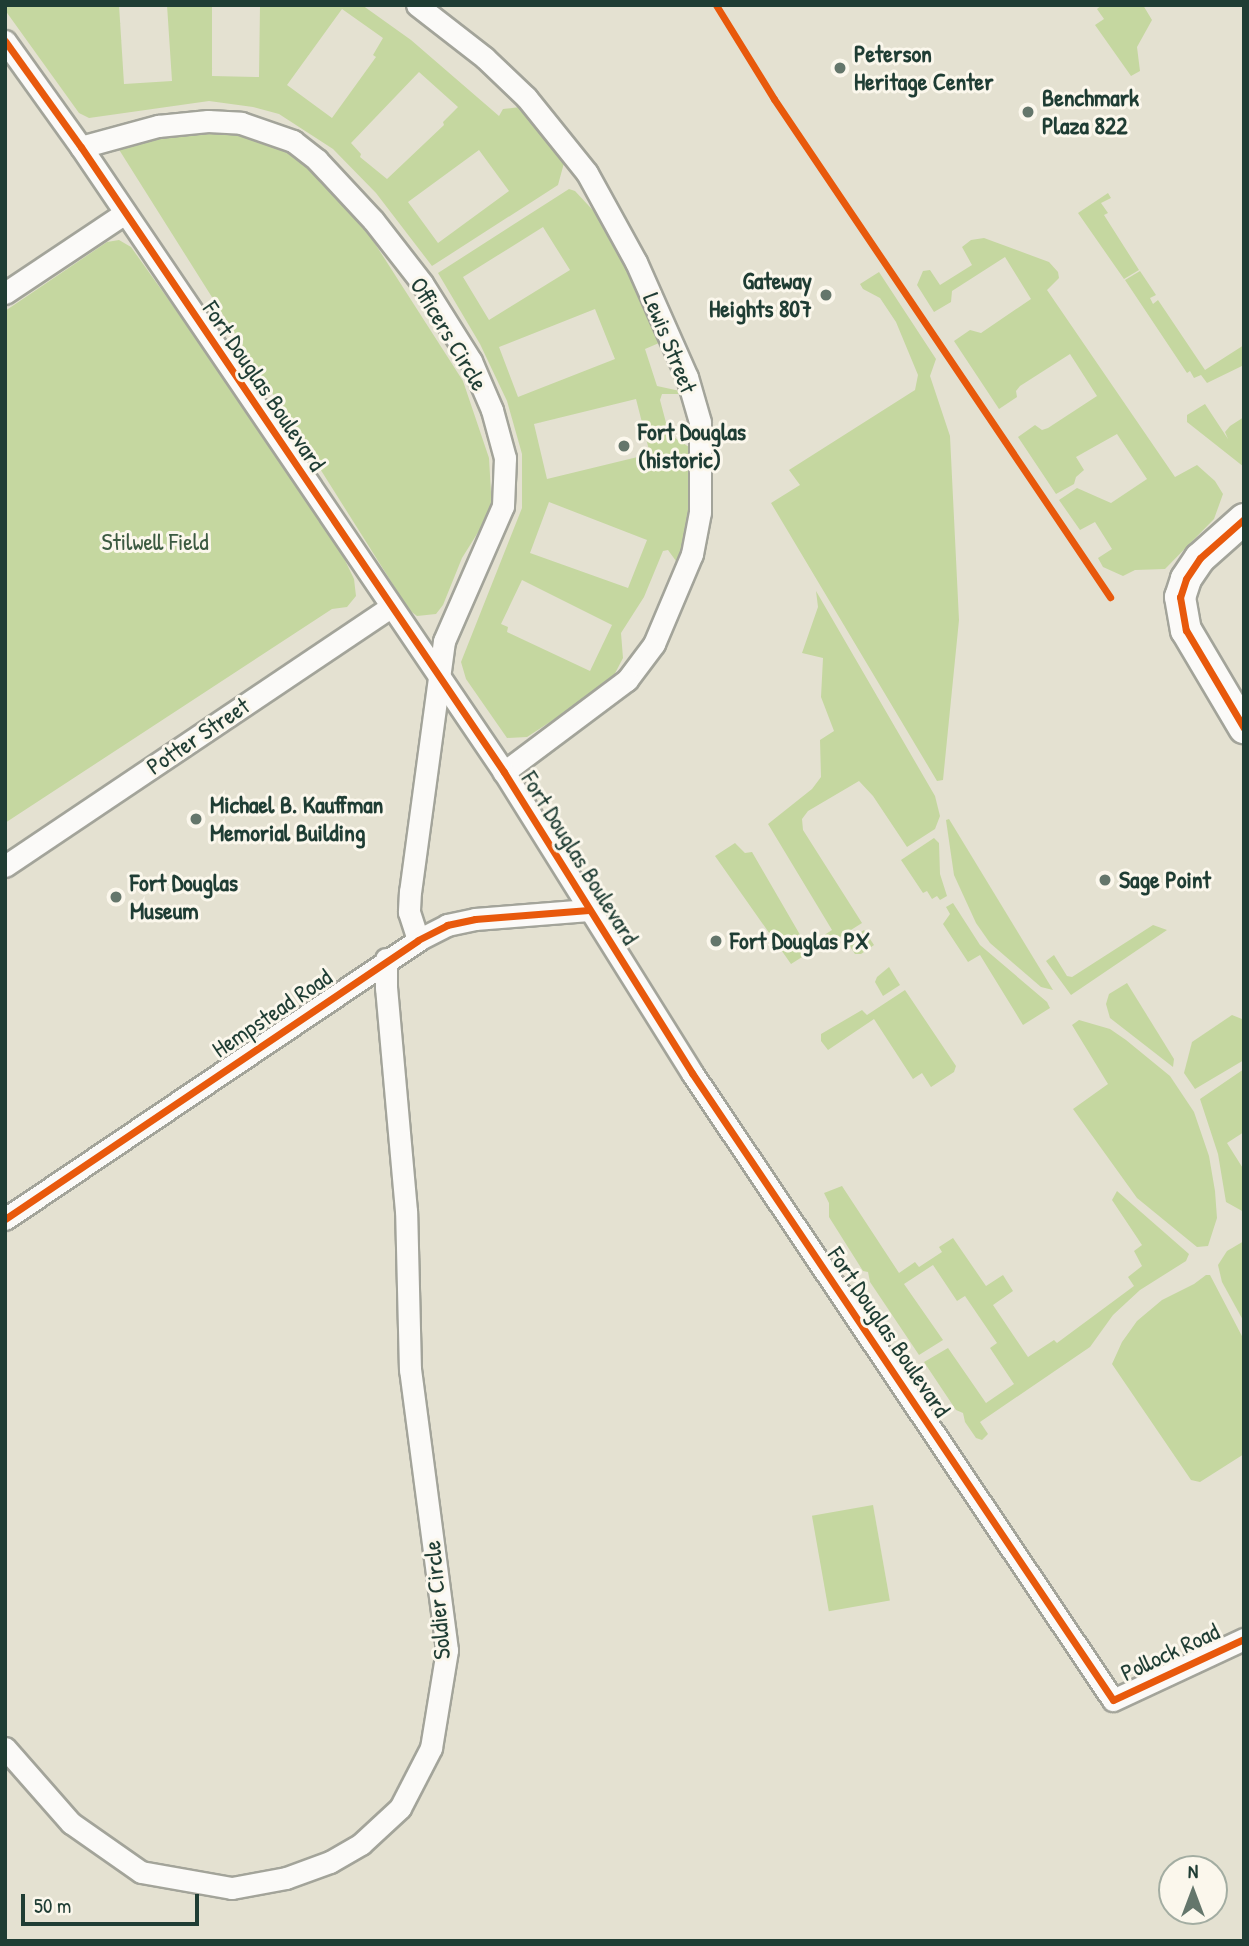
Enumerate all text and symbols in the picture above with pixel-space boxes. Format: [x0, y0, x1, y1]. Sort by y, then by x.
place label: Peterson Heritage Center [854, 40, 993, 96]
marker: Peterson Heritage Center [832, 60, 848, 76]
place label: Benchmark Plaza 822 [1042, 84, 1139, 140]
marker: Benchmark Plaza 822 [1020, 104, 1036, 120]
place label: Gateway Heights 807 [709, 267, 812, 323]
street label: Officers Circle [404, 272, 494, 396]
marker: Gateway Heights 807 [818, 287, 834, 303]
street label: Lewis Street [637, 289, 703, 397]
street label: Fort Douglas Boulevard [197, 296, 331, 476]
place label: Fort Douglas (historic) [638, 418, 746, 474]
marker: Fort Douglas (historic) [616, 438, 632, 454]
park label: Stilwell Field [101, 528, 209, 556]
street label: Potter Street [141, 691, 255, 781]
street label: Fort Douglas Boulevard [515, 766, 645, 950]
place label: Michael B. Kauffman Memorial Building [210, 791, 383, 847]
marker: Michael B. Kauffman Memorial Building [188, 811, 204, 827]
place label: Sage Point [1119, 866, 1211, 894]
place label: Fort Douglas Museum [130, 869, 238, 925]
marker: Sage Point [1097, 872, 1113, 888]
marker: Fort Douglas Museum [108, 889, 124, 905]
place label: Fort Douglas PX [730, 927, 870, 955]
marker: Fort Douglas PX [708, 933, 724, 949]
street label: Hempstead Road [207, 962, 337, 1064]
street label: Fort Douglas Boulevard [822, 1242, 956, 1422]
street label: Soldier Circle [417, 1539, 457, 1661]
street label: Pollock Road [1116, 1617, 1224, 1687]
north arrow [1158, 1855, 1228, 1925]
text: N [1188, 1858, 1198, 1884]
scale bar [24, 1880, 203, 1924]
text: 50 m [34, 1891, 71, 1920]

